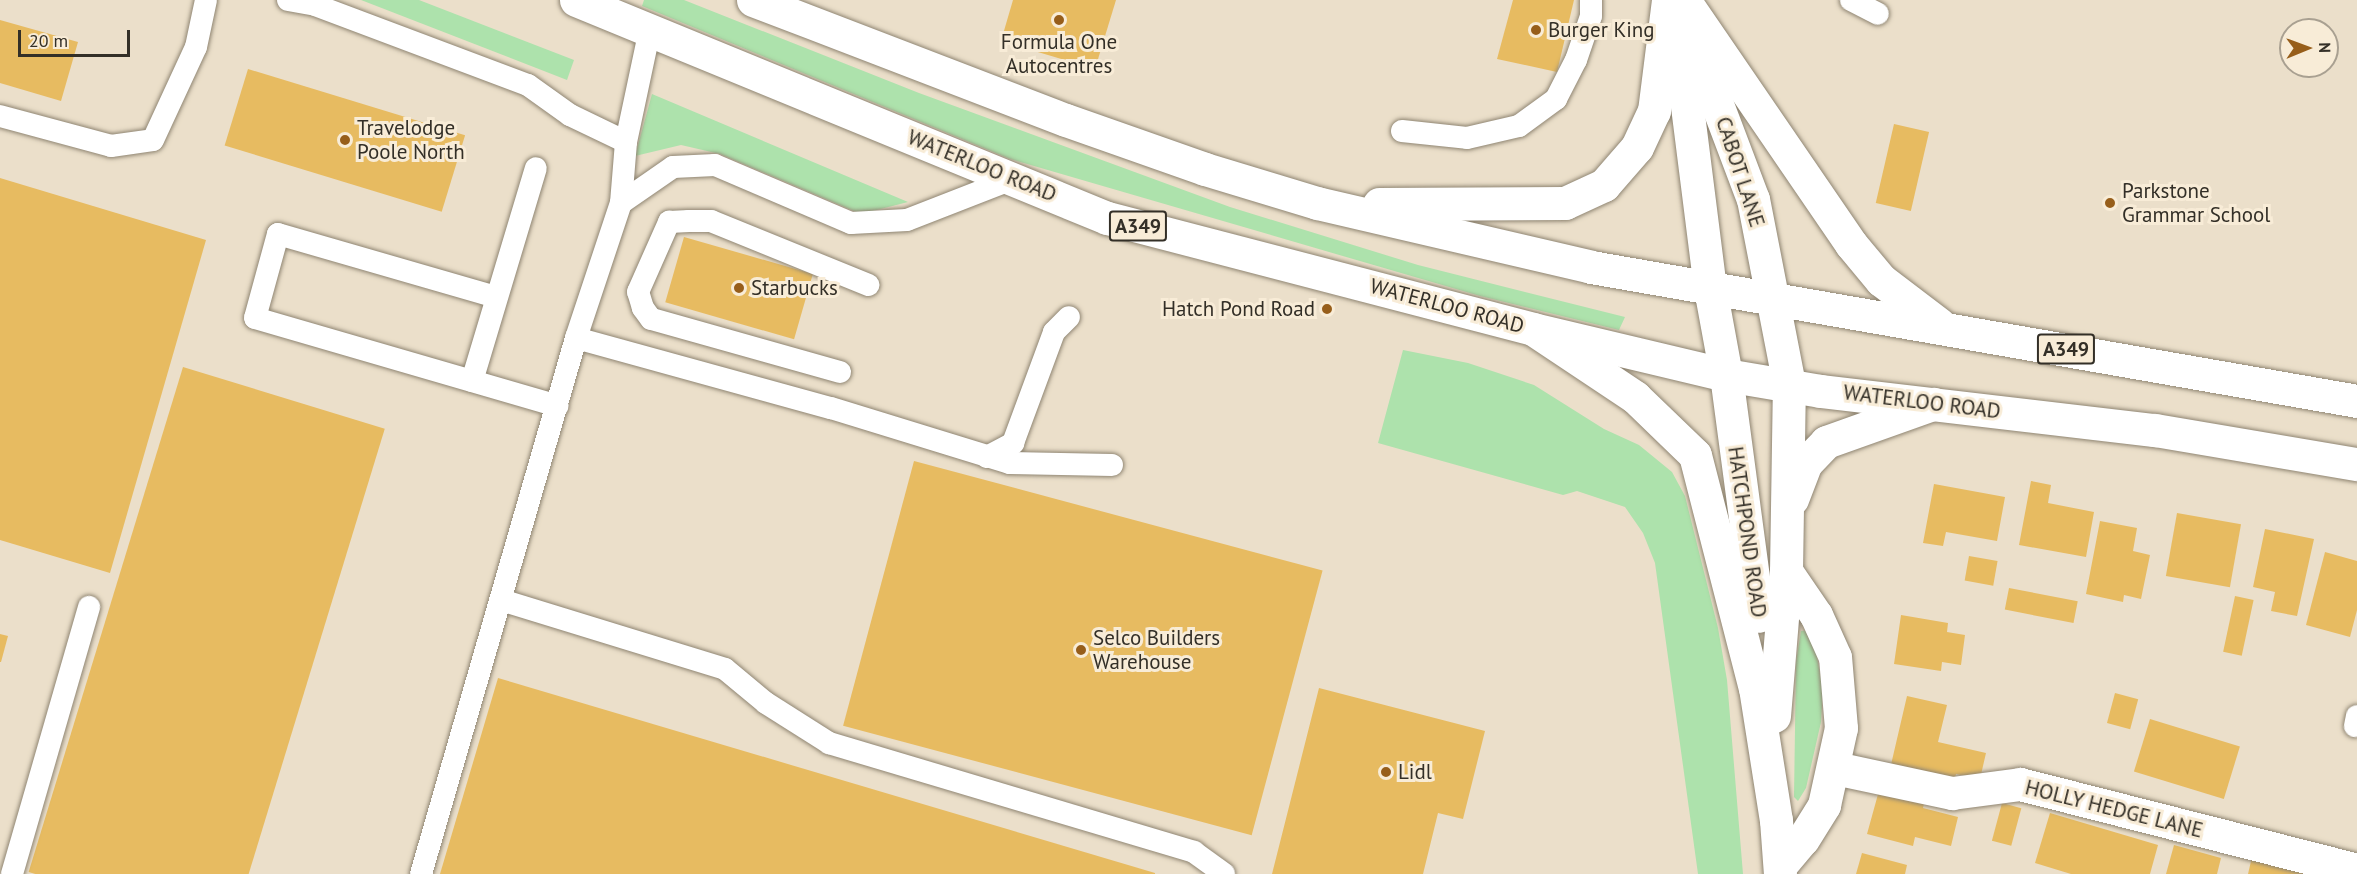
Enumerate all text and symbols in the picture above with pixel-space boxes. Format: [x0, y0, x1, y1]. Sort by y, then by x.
marker: Formula One Autocentres [1052, 13, 1066, 27]
place label: Burger King [1548, 17, 1655, 43]
scale bar [21, 18, 134, 56]
north arrow [2279, 18, 2339, 78]
marker: Burger King [1529, 23, 1543, 37]
text: 20 m [29, 29, 68, 52]
place label: Formula One Autocentres [1001, 29, 1117, 79]
text: N [2315, 42, 2335, 53]
street label: CABOT LANE [1710, 113, 1770, 231]
place label: Travelodge Poole North [357, 115, 465, 165]
street label: WATERLOO ROAD [904, 125, 1060, 207]
marker: Travelodge Poole North [338, 133, 352, 147]
place label: Parkstone Grammar School [2122, 178, 2270, 228]
marker: Parkstone Grammar School [2103, 196, 2117, 210]
road number: A349 [1108, 209, 1168, 243]
street label: WATERLOO ROAD [1367, 273, 1527, 339]
place label: Starbucks [751, 275, 838, 301]
marker: Starbucks [732, 281, 746, 295]
place label: Hatch Pond Road [1162, 296, 1315, 322]
marker: Hatch Pond Road [1320, 302, 1334, 316]
road number: A349 [2036, 332, 2096, 366]
street label: WATERLOO ROAD [1842, 380, 2002, 424]
street label: HATCHPOND ROAD [1723, 445, 1771, 619]
place label: Selco Builders Warehouse [1093, 625, 1220, 675]
marker: Selco Builders Warehouse [1074, 643, 1088, 657]
place label: Lidl [1398, 759, 1432, 785]
marker: Lidl [1379, 765, 1393, 779]
street label: HOLLY HEDGE LANE [2022, 775, 2206, 843]

